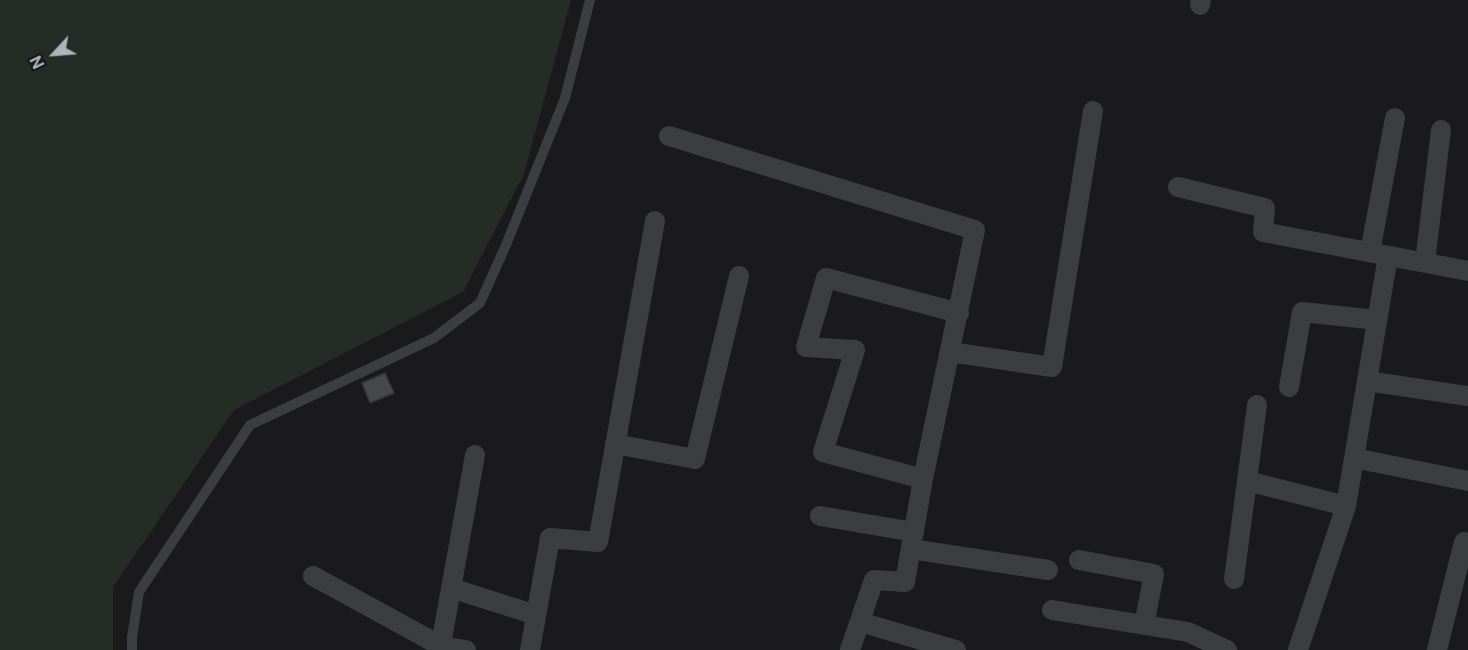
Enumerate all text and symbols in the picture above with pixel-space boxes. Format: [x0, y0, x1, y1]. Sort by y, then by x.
north arrow [24, 24, 84, 84]
text: N [26, 52, 49, 72]

